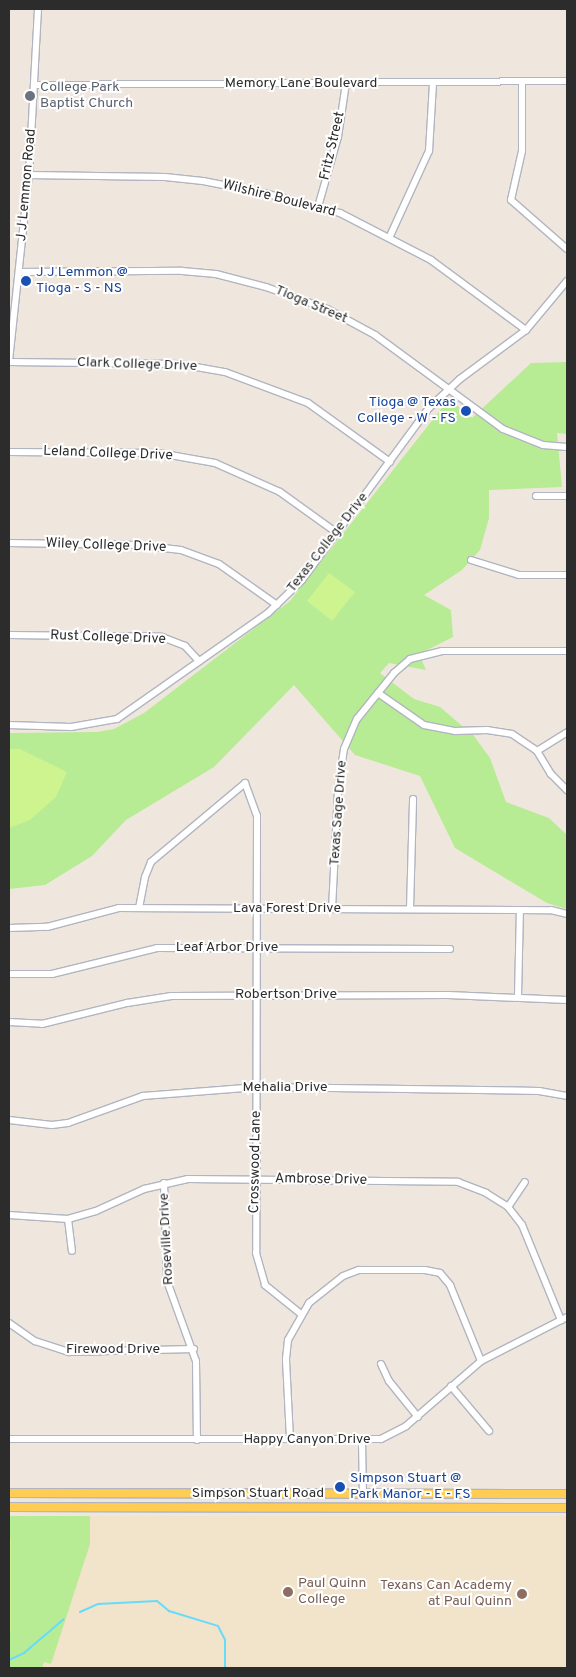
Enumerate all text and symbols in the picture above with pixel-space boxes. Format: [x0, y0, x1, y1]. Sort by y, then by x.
street label: Memory Lane Boulevard [225, 76, 377, 92]
place label: College Park Baptist Church [40, 80, 133, 112]
marker: College Park Baptist Church [24, 90, 36, 102]
street label: Fritz Street [317, 110, 349, 182]
street label: J J Lemmon Road [14, 128, 40, 242]
street label: Wilshire Boulevard [221, 177, 337, 221]
place label: J J Lemmon @ Tioga - S - NS [36, 265, 128, 298]
marker: J J Lemmon @ Tioga - S - NS [20, 275, 32, 287]
street label: Tioga Street [272, 282, 350, 328]
street label: Clark College Drive [77, 355, 197, 375]
place label: Tioga @ Texas College - W - FS [357, 395, 456, 428]
marker: Tioga @ Texas College - W - FS [460, 405, 472, 417]
street label: Leland College Drive [43, 443, 173, 465]
street label: Texas College Drive [284, 490, 372, 596]
street label: Wiley College Drive [45, 535, 167, 557]
street label: Rust College Drive [50, 628, 166, 648]
street label: Texas Sage Drive [327, 760, 351, 866]
street label: Lava Forest Drive [233, 901, 341, 917]
street label: Leaf Arbor Drive [175, 940, 279, 956]
street label: Robertson Drive [235, 987, 337, 1003]
street label: Mehalia Drive [242, 1080, 328, 1096]
street label: Crosswood Lane [247, 1110, 265, 1214]
street label: Ambrose Drive [275, 1171, 367, 1189]
street label: Roseville Drive [156, 1192, 178, 1286]
street label: Firewood Drive [66, 1342, 160, 1358]
street label: Happy Canyon Drive [243, 1432, 371, 1448]
place label: Simpson Stuart @ Park Manor - E - FS [350, 1471, 471, 1504]
marker: Simpson Stuart @ Park Manor - E - FS [334, 1481, 346, 1493]
street label: Simpson Stuart Road [192, 1486, 324, 1502]
place label: Paul Quinn College [298, 1576, 366, 1608]
place label: Texans Can Academy at Paul Quinn [379, 1578, 512, 1610]
marker: Paul Quinn College [282, 1586, 294, 1598]
marker: Texans Can Academy at Paul Quinn [516, 1588, 528, 1600]

